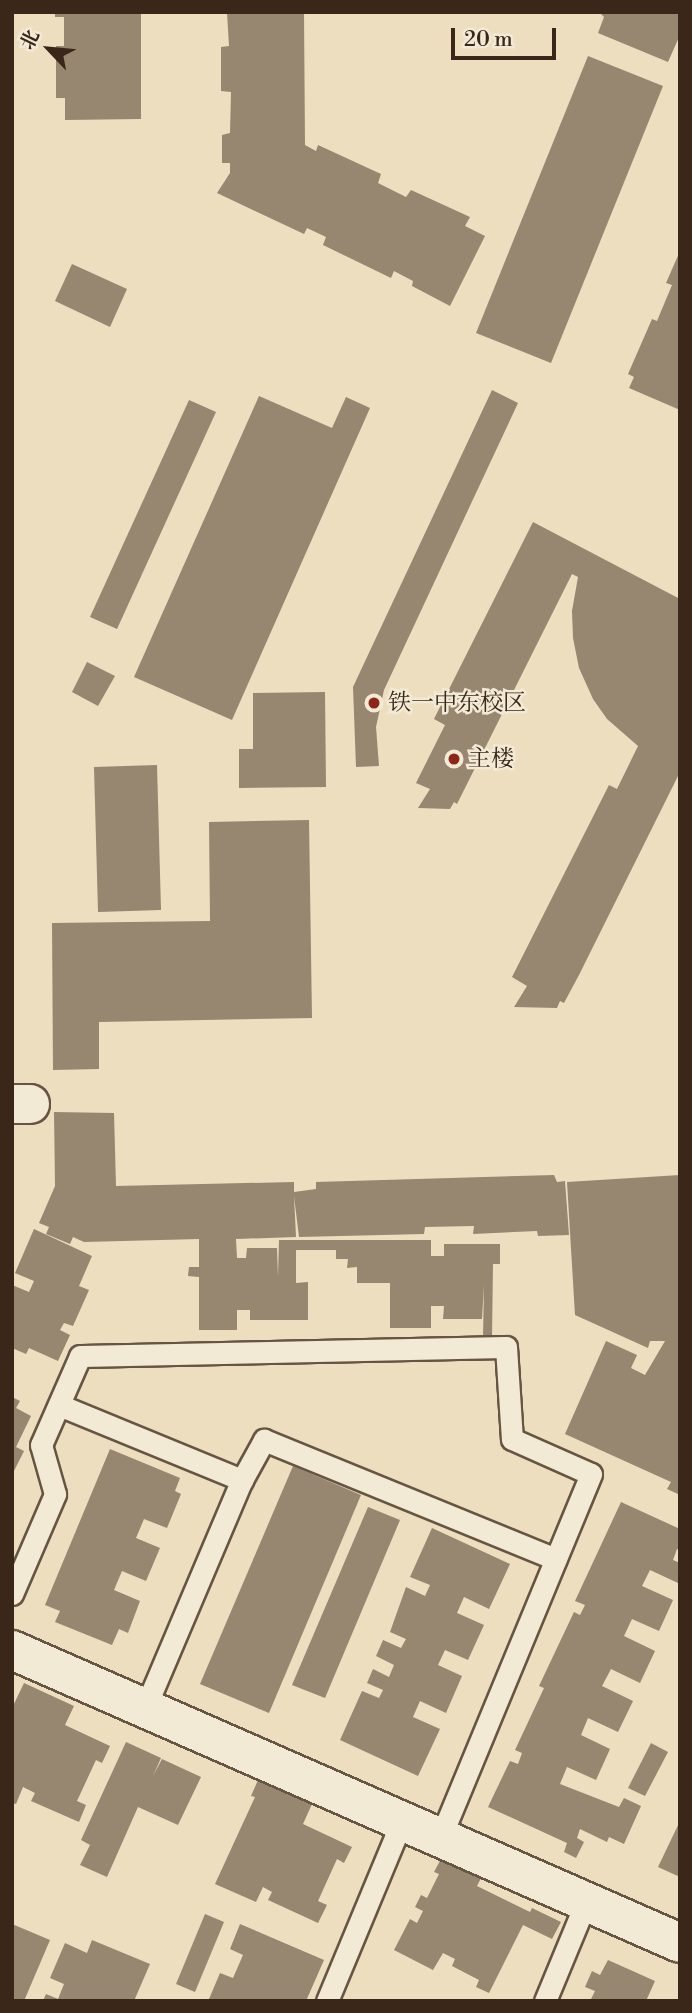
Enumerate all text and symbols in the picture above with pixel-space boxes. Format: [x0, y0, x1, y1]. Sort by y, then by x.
north arrow [14, 14, 84, 84]
scale bar [454, 14, 559, 58]
text: 北 [15, 26, 45, 54]
text: 20 m [464, 27, 513, 53]
place label: 铁一中东校区 [388, 689, 526, 717]
marker: 铁一中东校区 [366, 695, 382, 711]
place label: 主楼 [468, 745, 514, 773]
marker: 主楼 [446, 751, 462, 767]

